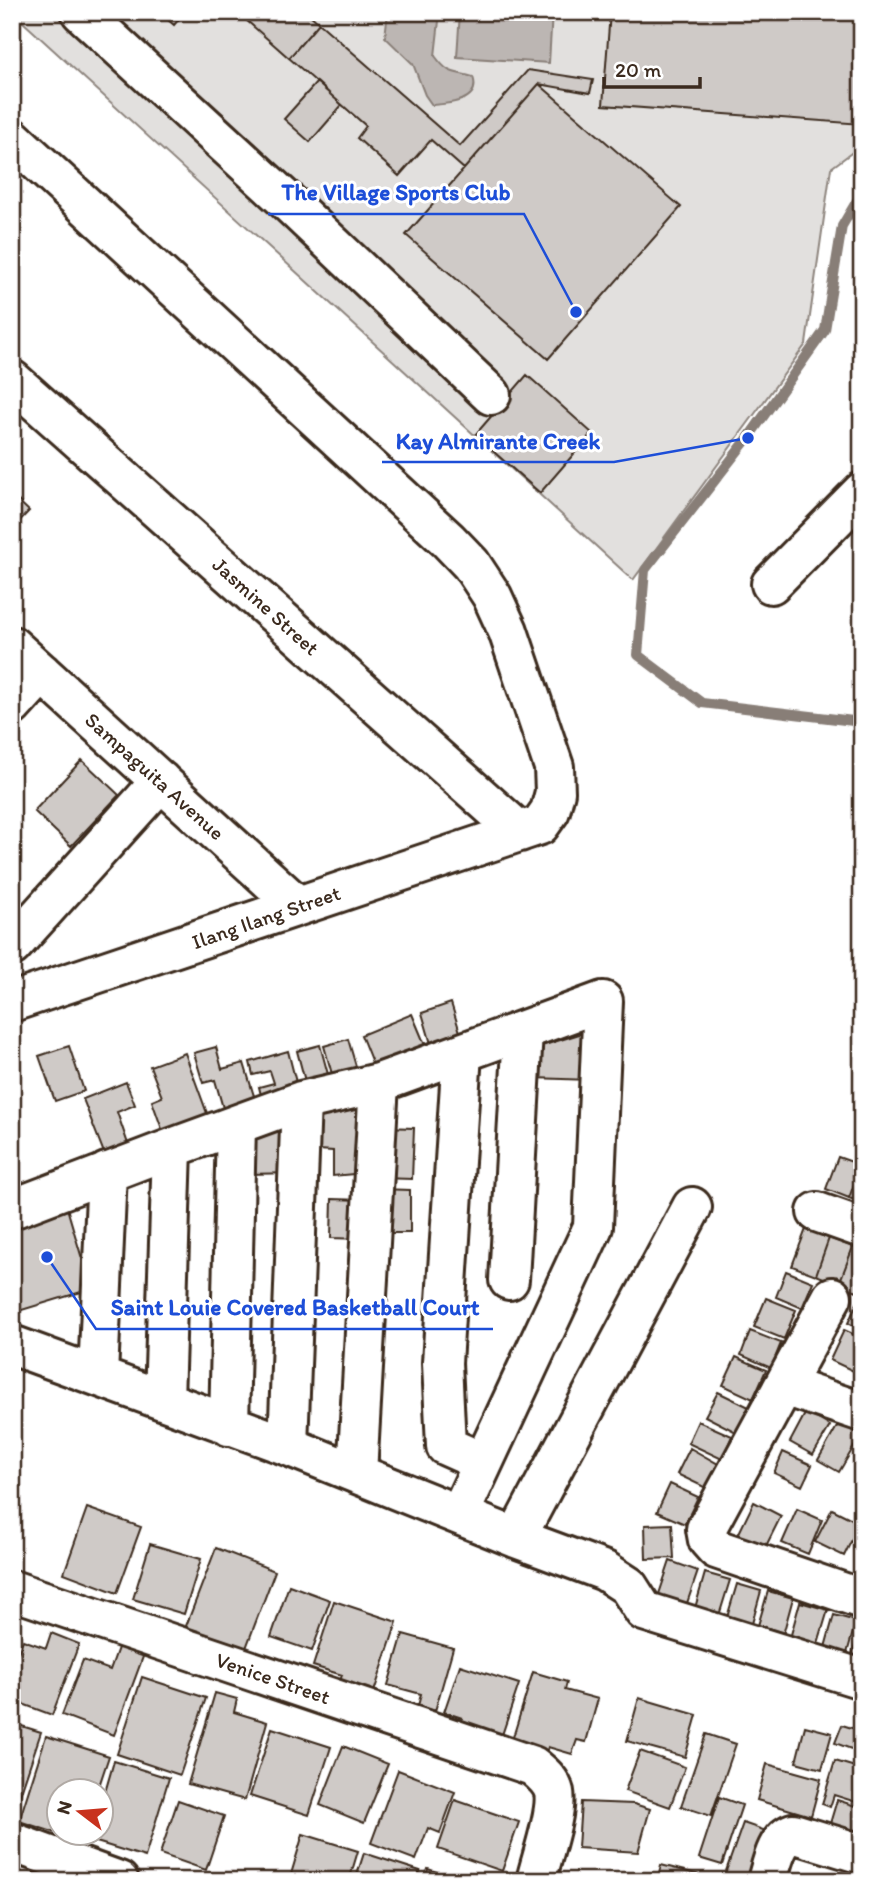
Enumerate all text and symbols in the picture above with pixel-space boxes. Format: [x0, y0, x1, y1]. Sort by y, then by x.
scale bar [604, 46, 701, 90]
text: 20 m [615, 57, 662, 82]
callout: The Village Sports Club [268, 170, 524, 214]
text: The Village Sports Club [281, 178, 510, 206]
callout: Kay Almirante Creek [382, 418, 614, 462]
text: Kay Almirante Creek [396, 427, 601, 455]
street label: Jasmine Street [208, 552, 324, 660]
street label: Sampaguita Avenue [80, 707, 230, 845]
street label: Ilang Ilang Street [188, 880, 344, 954]
callout: Saint Louie Covered Basketball Court [96, 1285, 493, 1329]
text: Saint Louie Covered Basketball Court [111, 1293, 480, 1321]
street label: Venice Street [213, 1647, 333, 1709]
north arrow [46, 1778, 116, 1848]
text: N [51, 1798, 77, 1817]

